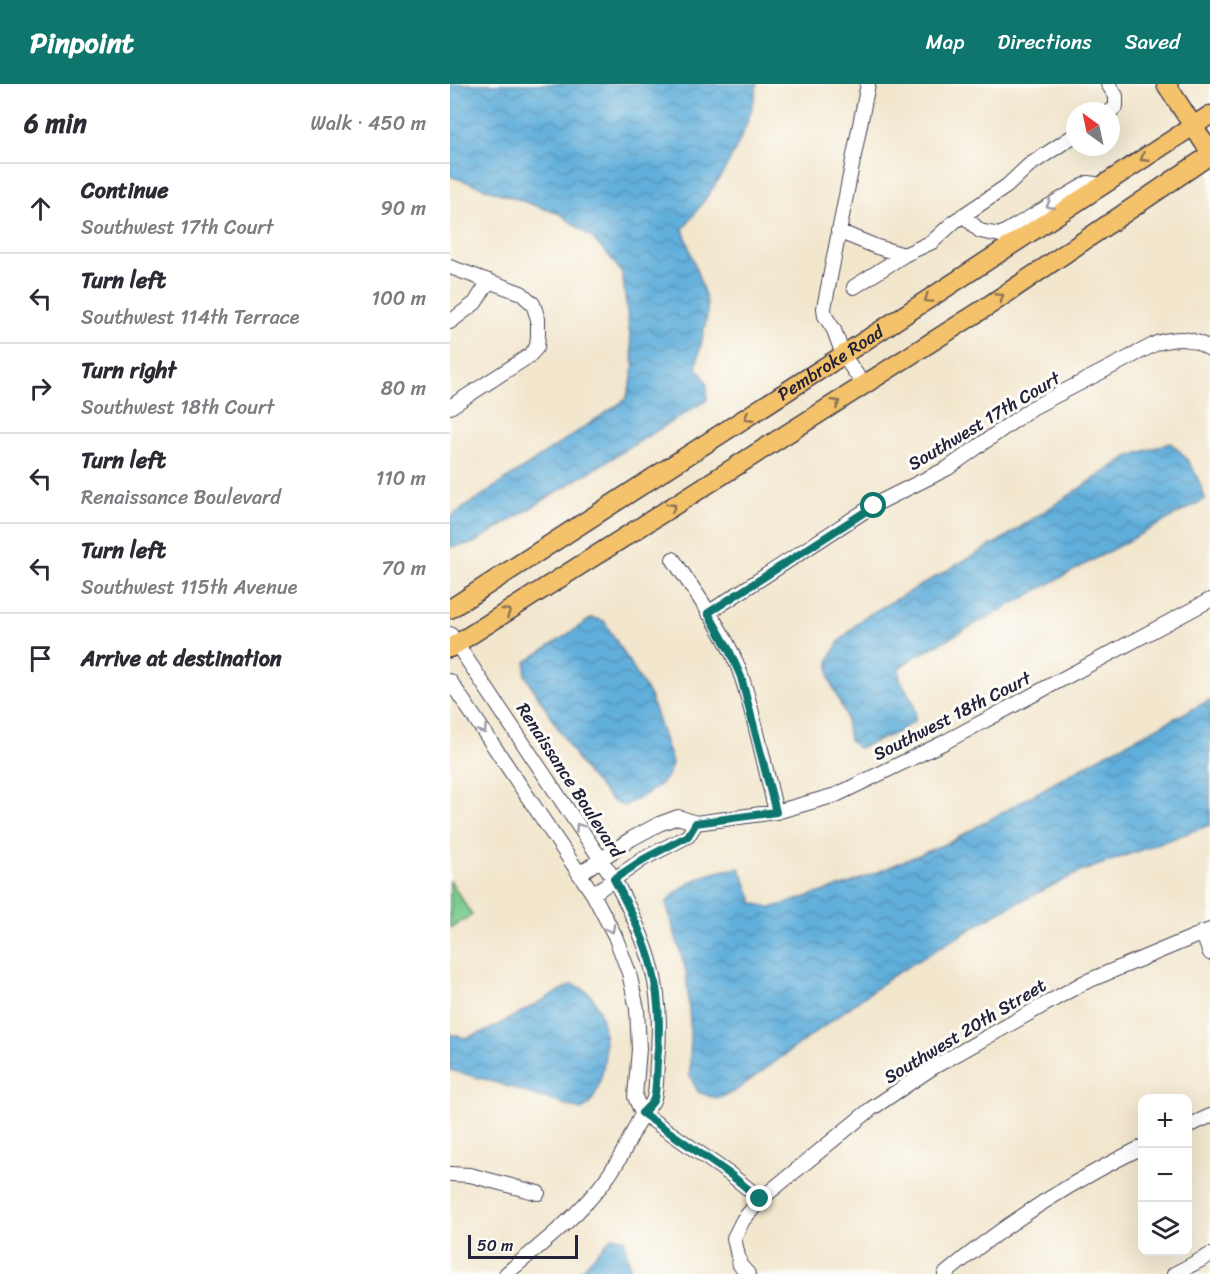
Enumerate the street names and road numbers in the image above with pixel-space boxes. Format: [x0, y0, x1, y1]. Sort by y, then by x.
street label: Pembroke Road [771, 316, 891, 410]
street label: Southwest 17th Court [901, 362, 1067, 479]
street label: Southwest 18th Court [867, 662, 1037, 770]
street label: Renaissance Boulevard [508, 696, 633, 865]
street label: Southwest 20th Street [877, 969, 1053, 1092]

